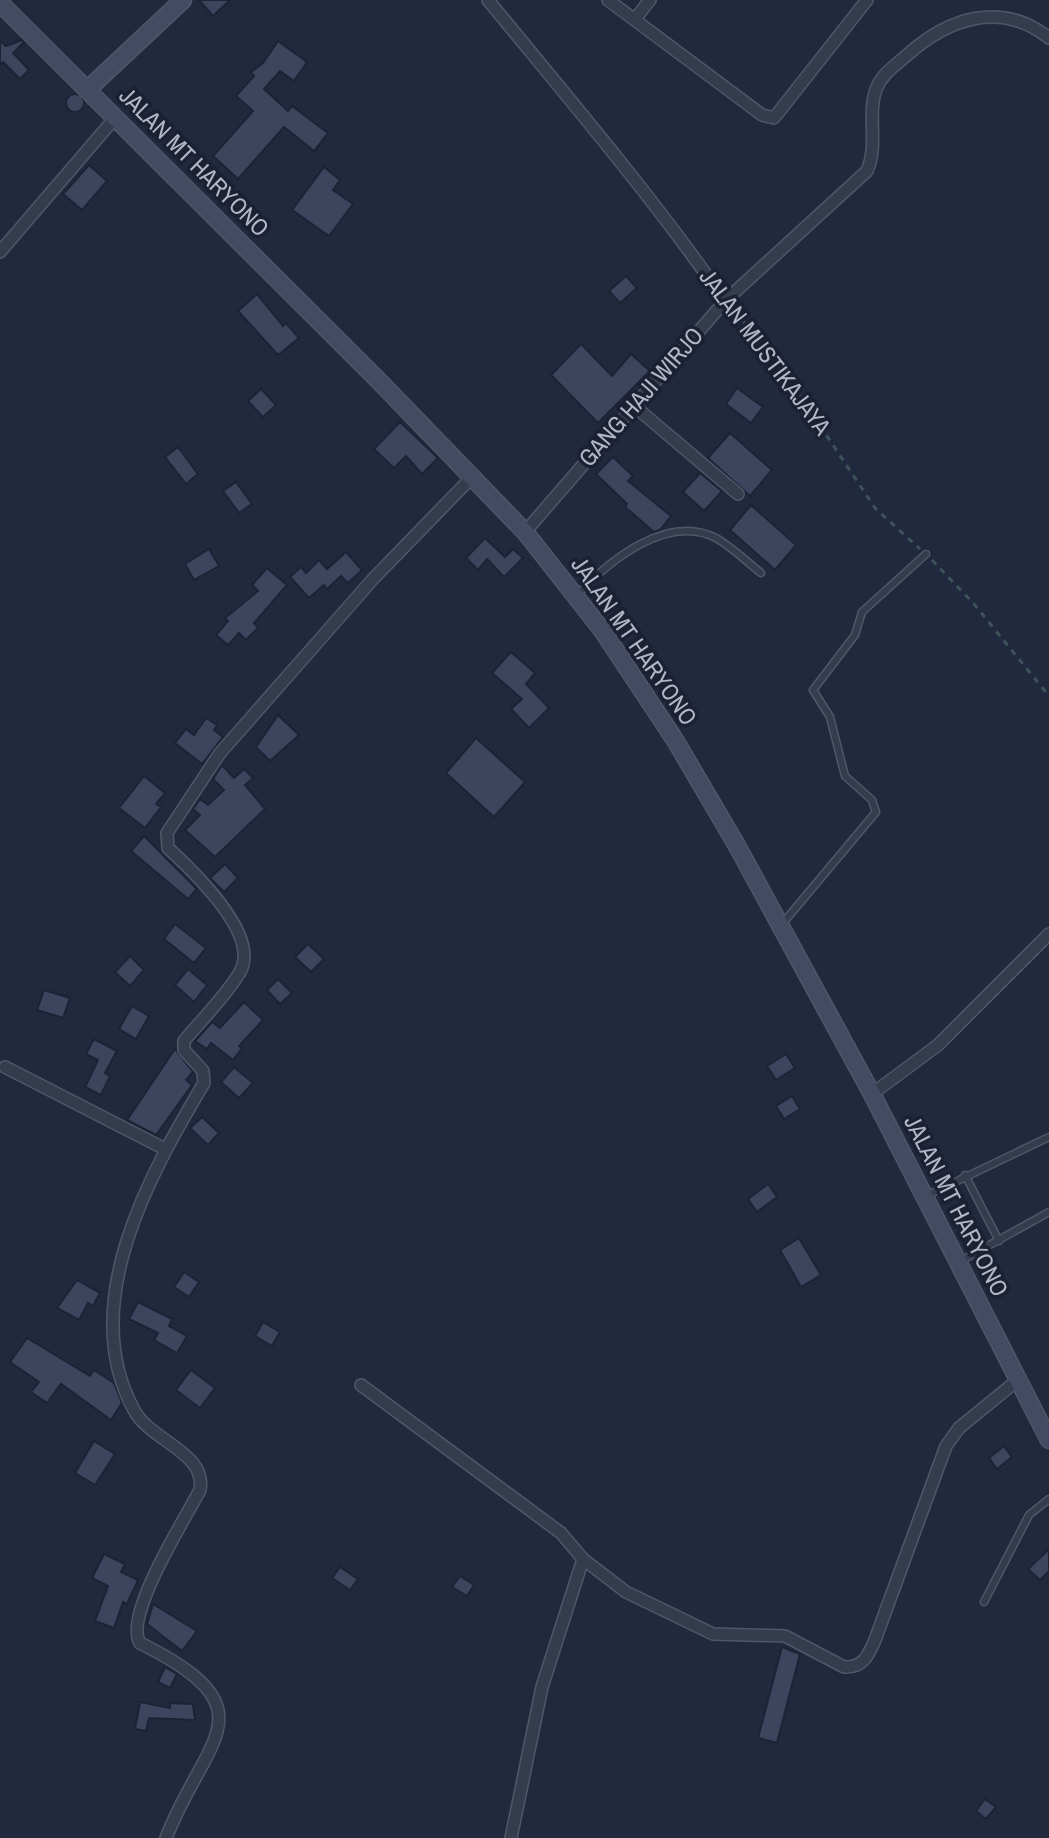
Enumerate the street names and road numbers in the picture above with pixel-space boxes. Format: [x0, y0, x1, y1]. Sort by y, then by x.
street label: JALAN MT HARYONO [113, 79, 277, 243]
street label: JALAN MUSTIKAJAYA [693, 262, 839, 442]
street label: GANG HAJI WIRJO [571, 320, 710, 473]
street label: JALAN MT HARYONO [565, 550, 705, 731]
street label: JALAN MT HARYONO [897, 1109, 1016, 1302]

